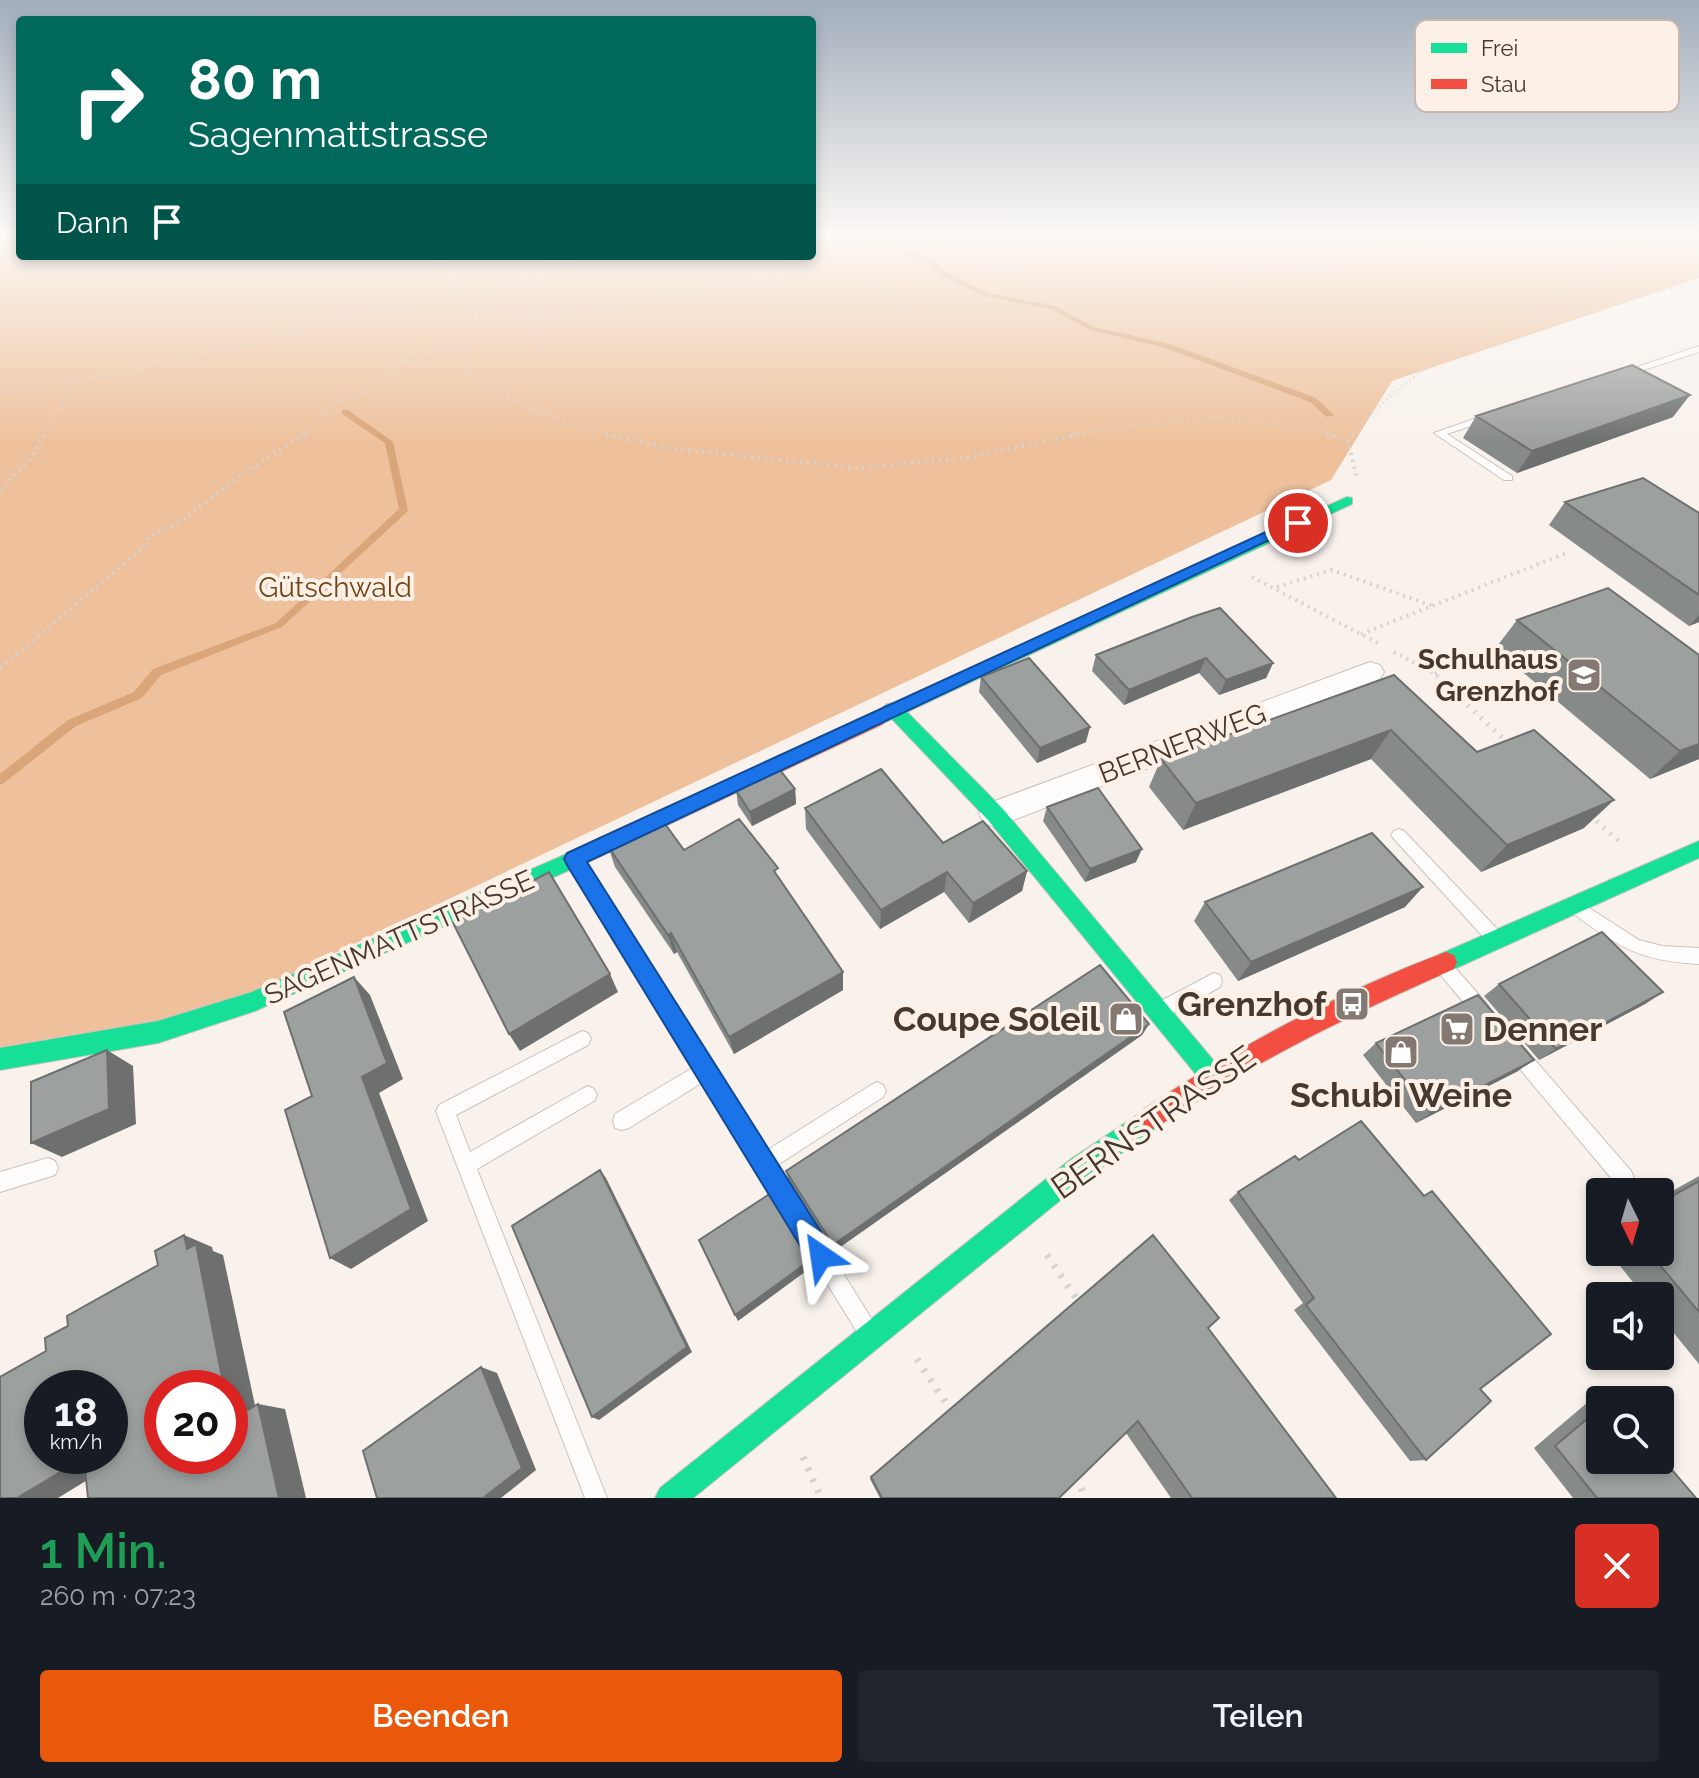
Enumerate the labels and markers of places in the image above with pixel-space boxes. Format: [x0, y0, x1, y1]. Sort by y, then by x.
pin [1264, 489, 1332, 557]
place label: Schulhaus Grenzhof [1418, 643, 1560, 708]
school or university icon: Schulhaus Grenzhof [1565, 656, 1603, 694]
place label: Grenzhof [1177, 984, 1327, 1024]
bus stop icon: Grenzhof [1333, 985, 1371, 1023]
place label: Coupe Soleil [893, 999, 1100, 1039]
shop icon: Coupe Soleil [1107, 1000, 1145, 1038]
place label: Denner [1483, 1009, 1602, 1049]
supermarket icon: Denner [1438, 1010, 1476, 1048]
shop icon: Schubi Weine [1382, 1033, 1420, 1071]
place label: Schubi Weine [1290, 1075, 1512, 1115]

